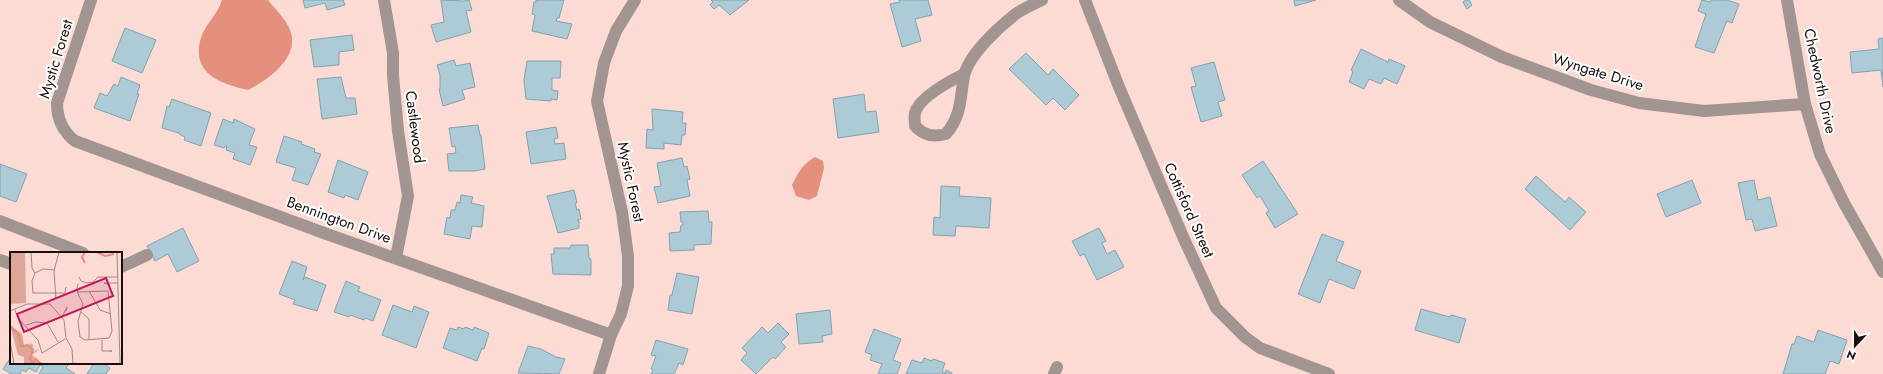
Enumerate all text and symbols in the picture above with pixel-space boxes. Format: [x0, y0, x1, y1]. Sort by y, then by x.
street label: Mystic Forest [34, 16, 79, 101]
street label: Chedworth Drive [1798, 26, 1842, 136]
street label: Wyngate Drive [1550, 48, 1647, 96]
street label: Castlewood [400, 89, 430, 165]
street label: Mystic Forest [612, 140, 650, 225]
street label: Cottisford Street [1158, 159, 1220, 261]
street label: Bennington Drive [284, 191, 395, 249]
inset map [10, 252, 122, 364]
north arrow [1835, 326, 1875, 366]
text: N [1844, 346, 1858, 364]

